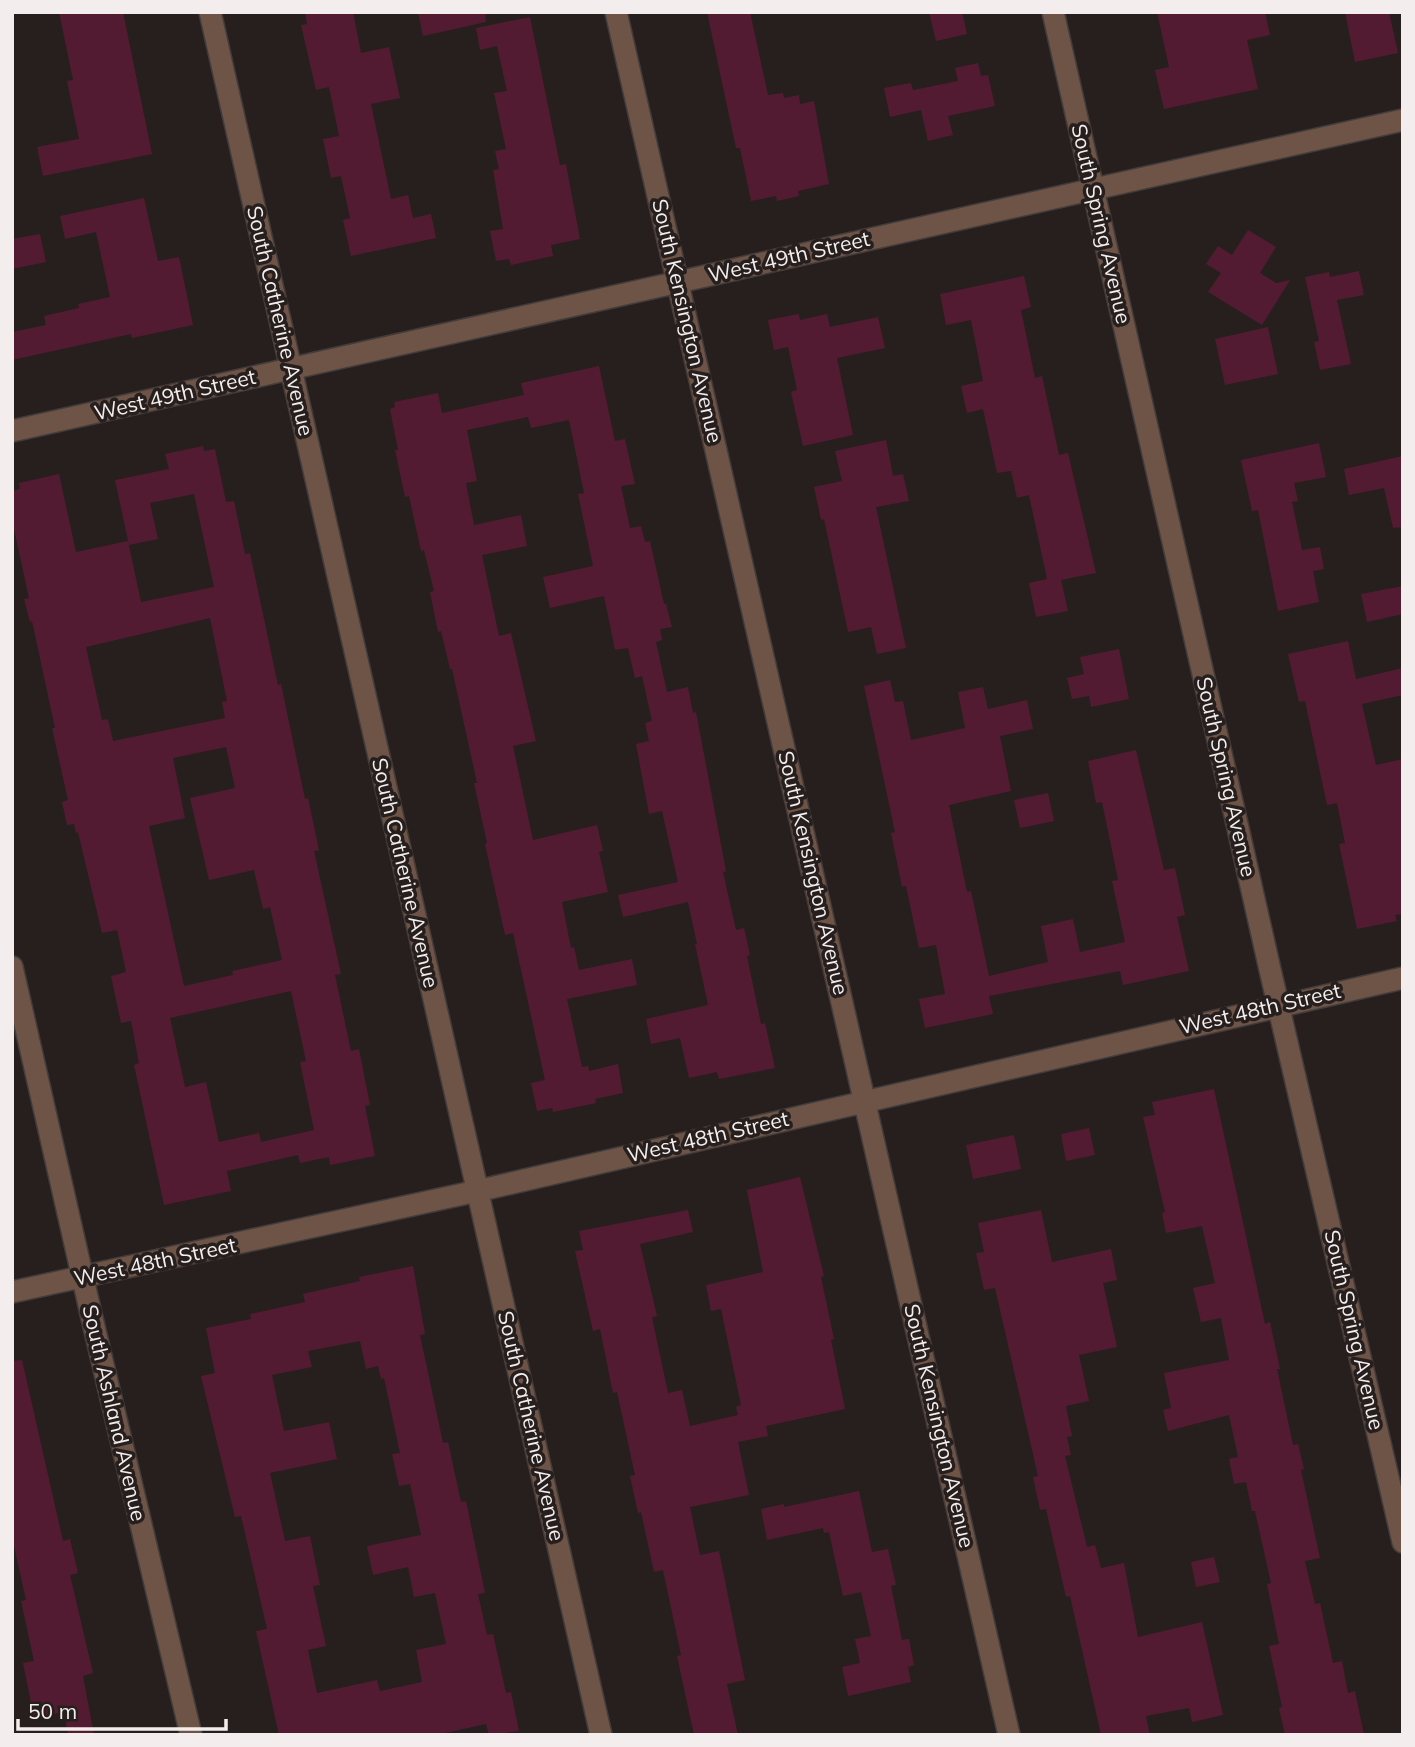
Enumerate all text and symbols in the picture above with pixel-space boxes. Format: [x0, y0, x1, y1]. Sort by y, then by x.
street label: South Spring Avenue [1066, 121, 1138, 326]
street label: South Kensington Avenue [647, 196, 729, 445]
street label: South Catherine Avenue [242, 203, 320, 438]
street label: West 49th Street [705, 225, 872, 287]
street label: West 49th Street [91, 363, 258, 425]
street label: South Spring Avenue [1191, 674, 1263, 879]
street label: South Kensington Avenue [773, 748, 855, 997]
street label: South Catherine Avenue [367, 755, 445, 990]
street label: West 48th Street [1176, 977, 1343, 1039]
street label: West 48th Street [624, 1105, 791, 1167]
street label: South Spring Avenue [1319, 1227, 1391, 1432]
street label: West 48th Street [71, 1231, 238, 1291]
street label: South Kensington Avenue [899, 1301, 981, 1550]
street label: South Ashland Avenue [77, 1302, 153, 1524]
street label: South Catherine Avenue [493, 1308, 571, 1543]
scale bar [18, 1688, 226, 1732]
text: 50 m [28, 1698, 77, 1724]

